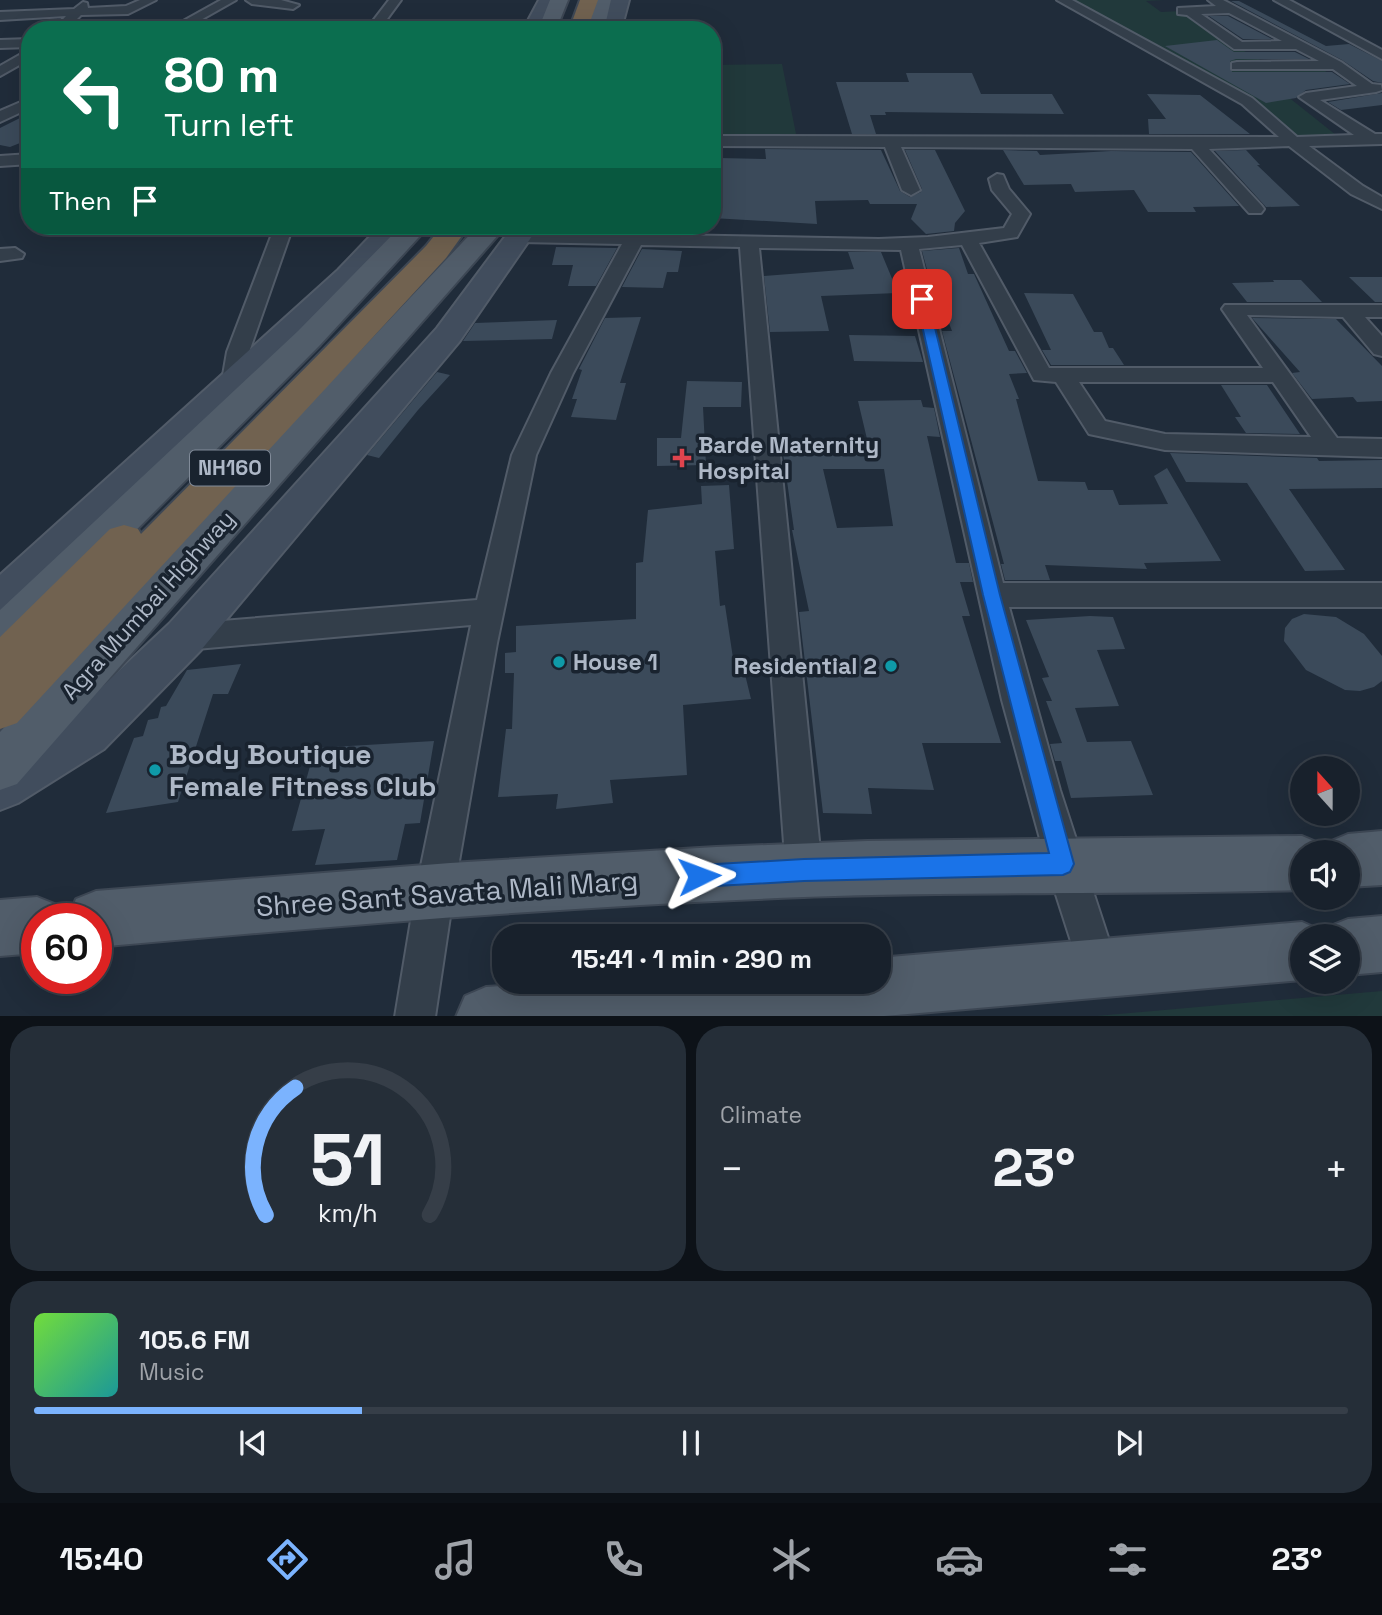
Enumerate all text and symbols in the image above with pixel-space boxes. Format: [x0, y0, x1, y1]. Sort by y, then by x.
text: 80 m [164, 44, 279, 106]
icon: left [49, 49, 140, 140]
text: Turn left [164, 105, 294, 145]
icon: arrive [126, 182, 164, 220]
text: Then [49, 184, 112, 218]
pin [892, 269, 952, 329]
icon: arrive [903, 280, 941, 318]
place label: Barde Maternity Hospital [698, 430, 879, 486]
marker: Barde Maternity Hospital [672, 448, 692, 468]
road number: NH160 [190, 450, 270, 486]
street label: Agra Mumbai Highway [55, 504, 241, 706]
place label: House 1 [573, 647, 658, 677]
place label: Residential 2 [734, 651, 877, 681]
marker: House 1 [551, 654, 567, 670]
marker: Residential 2 [883, 658, 899, 674]
place label: Body Boutique Female Fitness Club [169, 736, 436, 804]
north arrow [1290, 756, 1360, 826]
map controls [1290, 756, 1360, 994]
marker: Body Boutique Female Fitness Club [147, 762, 163, 778]
position arrow [662, 839, 736, 913]
button: sound [1290, 840, 1360, 910]
street label: Shree Sant Savata Mali Marg [255, 862, 639, 924]
speed limit sign: 60 [21, 903, 112, 994]
button: layers [1290, 924, 1360, 994]
text: 15:41 · 1 min · 290 m [571, 942, 812, 976]
text: Climate [720, 1100, 802, 1130]
text: 51 [310, 1113, 386, 1206]
text: 23° [993, 1135, 1076, 1201]
text: − [720, 1145, 744, 1193]
text: + [1324, 1145, 1348, 1193]
text: km/h [318, 1196, 378, 1228]
text: 105.6 FM [139, 1323, 250, 1357]
text: Music [139, 1357, 204, 1387]
icon: previous [234, 1424, 272, 1462]
icon: pause [672, 1424, 710, 1462]
icon: next [1110, 1424, 1148, 1462]
icon: directions [263, 1535, 312, 1584]
icon: music [431, 1535, 480, 1584]
icon: phone [599, 1535, 648, 1584]
icon: climate [767, 1535, 816, 1584]
icon: car [935, 1535, 984, 1584]
icon: filters [1103, 1535, 1152, 1584]
text: 15:40 [60, 1539, 144, 1579]
text: 23° [1271, 1539, 1322, 1579]

